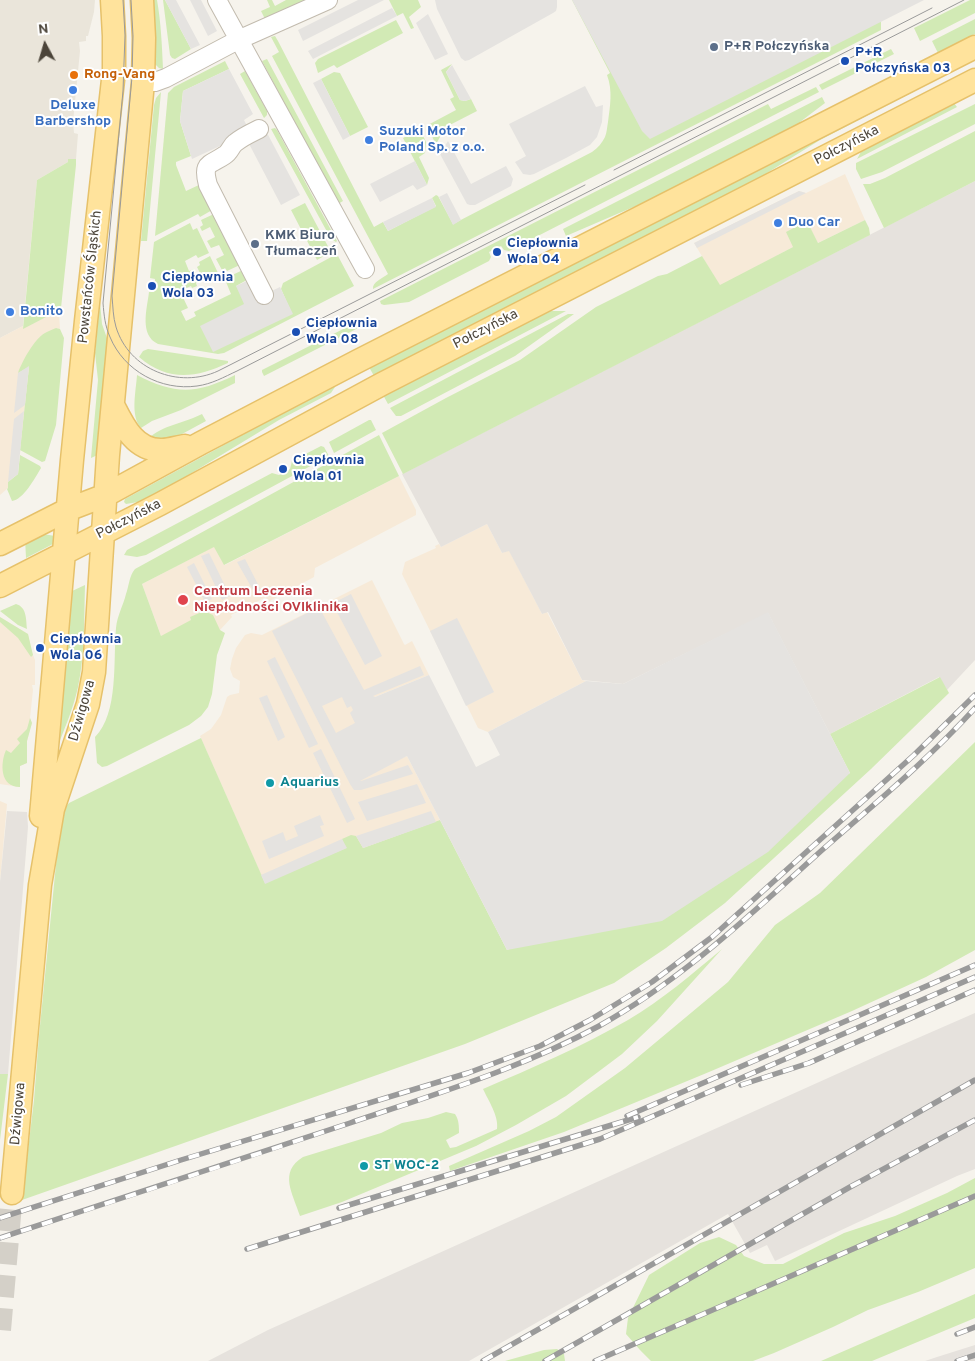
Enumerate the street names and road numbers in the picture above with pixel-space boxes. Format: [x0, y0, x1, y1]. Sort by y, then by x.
street label: Połczyńska [812, 123, 882, 169]
street label: Powstańców Śląskich [76, 210, 106, 344]
street label: Połczyńska [451, 307, 521, 353]
street label: Połczyńska [94, 497, 164, 543]
street label: Dźwigowa [66, 678, 100, 744]
street label: Dźwigowa [8, 1082, 30, 1146]

